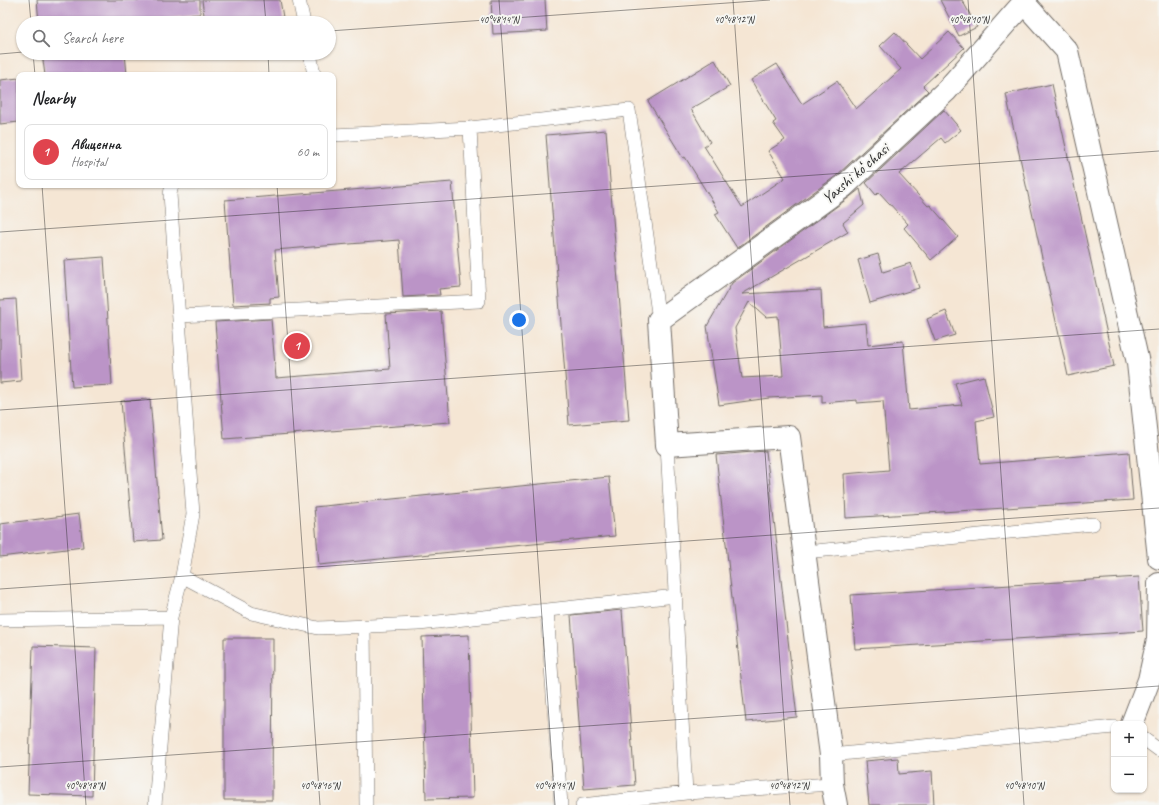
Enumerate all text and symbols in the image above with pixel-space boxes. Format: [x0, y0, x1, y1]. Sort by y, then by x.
text: 40°48'14"N [479, 13, 521, 26]
text: 40°48'12"N [714, 13, 756, 26]
text: 40°48'10"N [949, 13, 991, 26]
search box [16, 16, 336, 60]
icon: search [30, 27, 52, 49]
text: Search here [62, 29, 123, 48]
text: Nearby [32, 88, 75, 109]
text: Авиценна [71, 135, 121, 154]
street label: Yaxshi koʻchasi [818, 138, 895, 208]
text: 1 [43, 144, 49, 160]
text: 60 m [297, 144, 319, 160]
text: Hospital [71, 154, 107, 170]
your location [509, 310, 529, 330]
pin: 1 [284, 331, 310, 361]
map controls [1111, 721, 1147, 793]
button: + [1111, 721, 1147, 757]
button: − [1111, 757, 1147, 793]
text: 40°48'18"N [65, 779, 107, 792]
text: 40°48'16"N [300, 779, 342, 792]
text: 40°48'14"N [534, 779, 576, 792]
text: 40°48'12"N [769, 779, 811, 792]
text: 40°48'10"N [1004, 779, 1046, 792]

